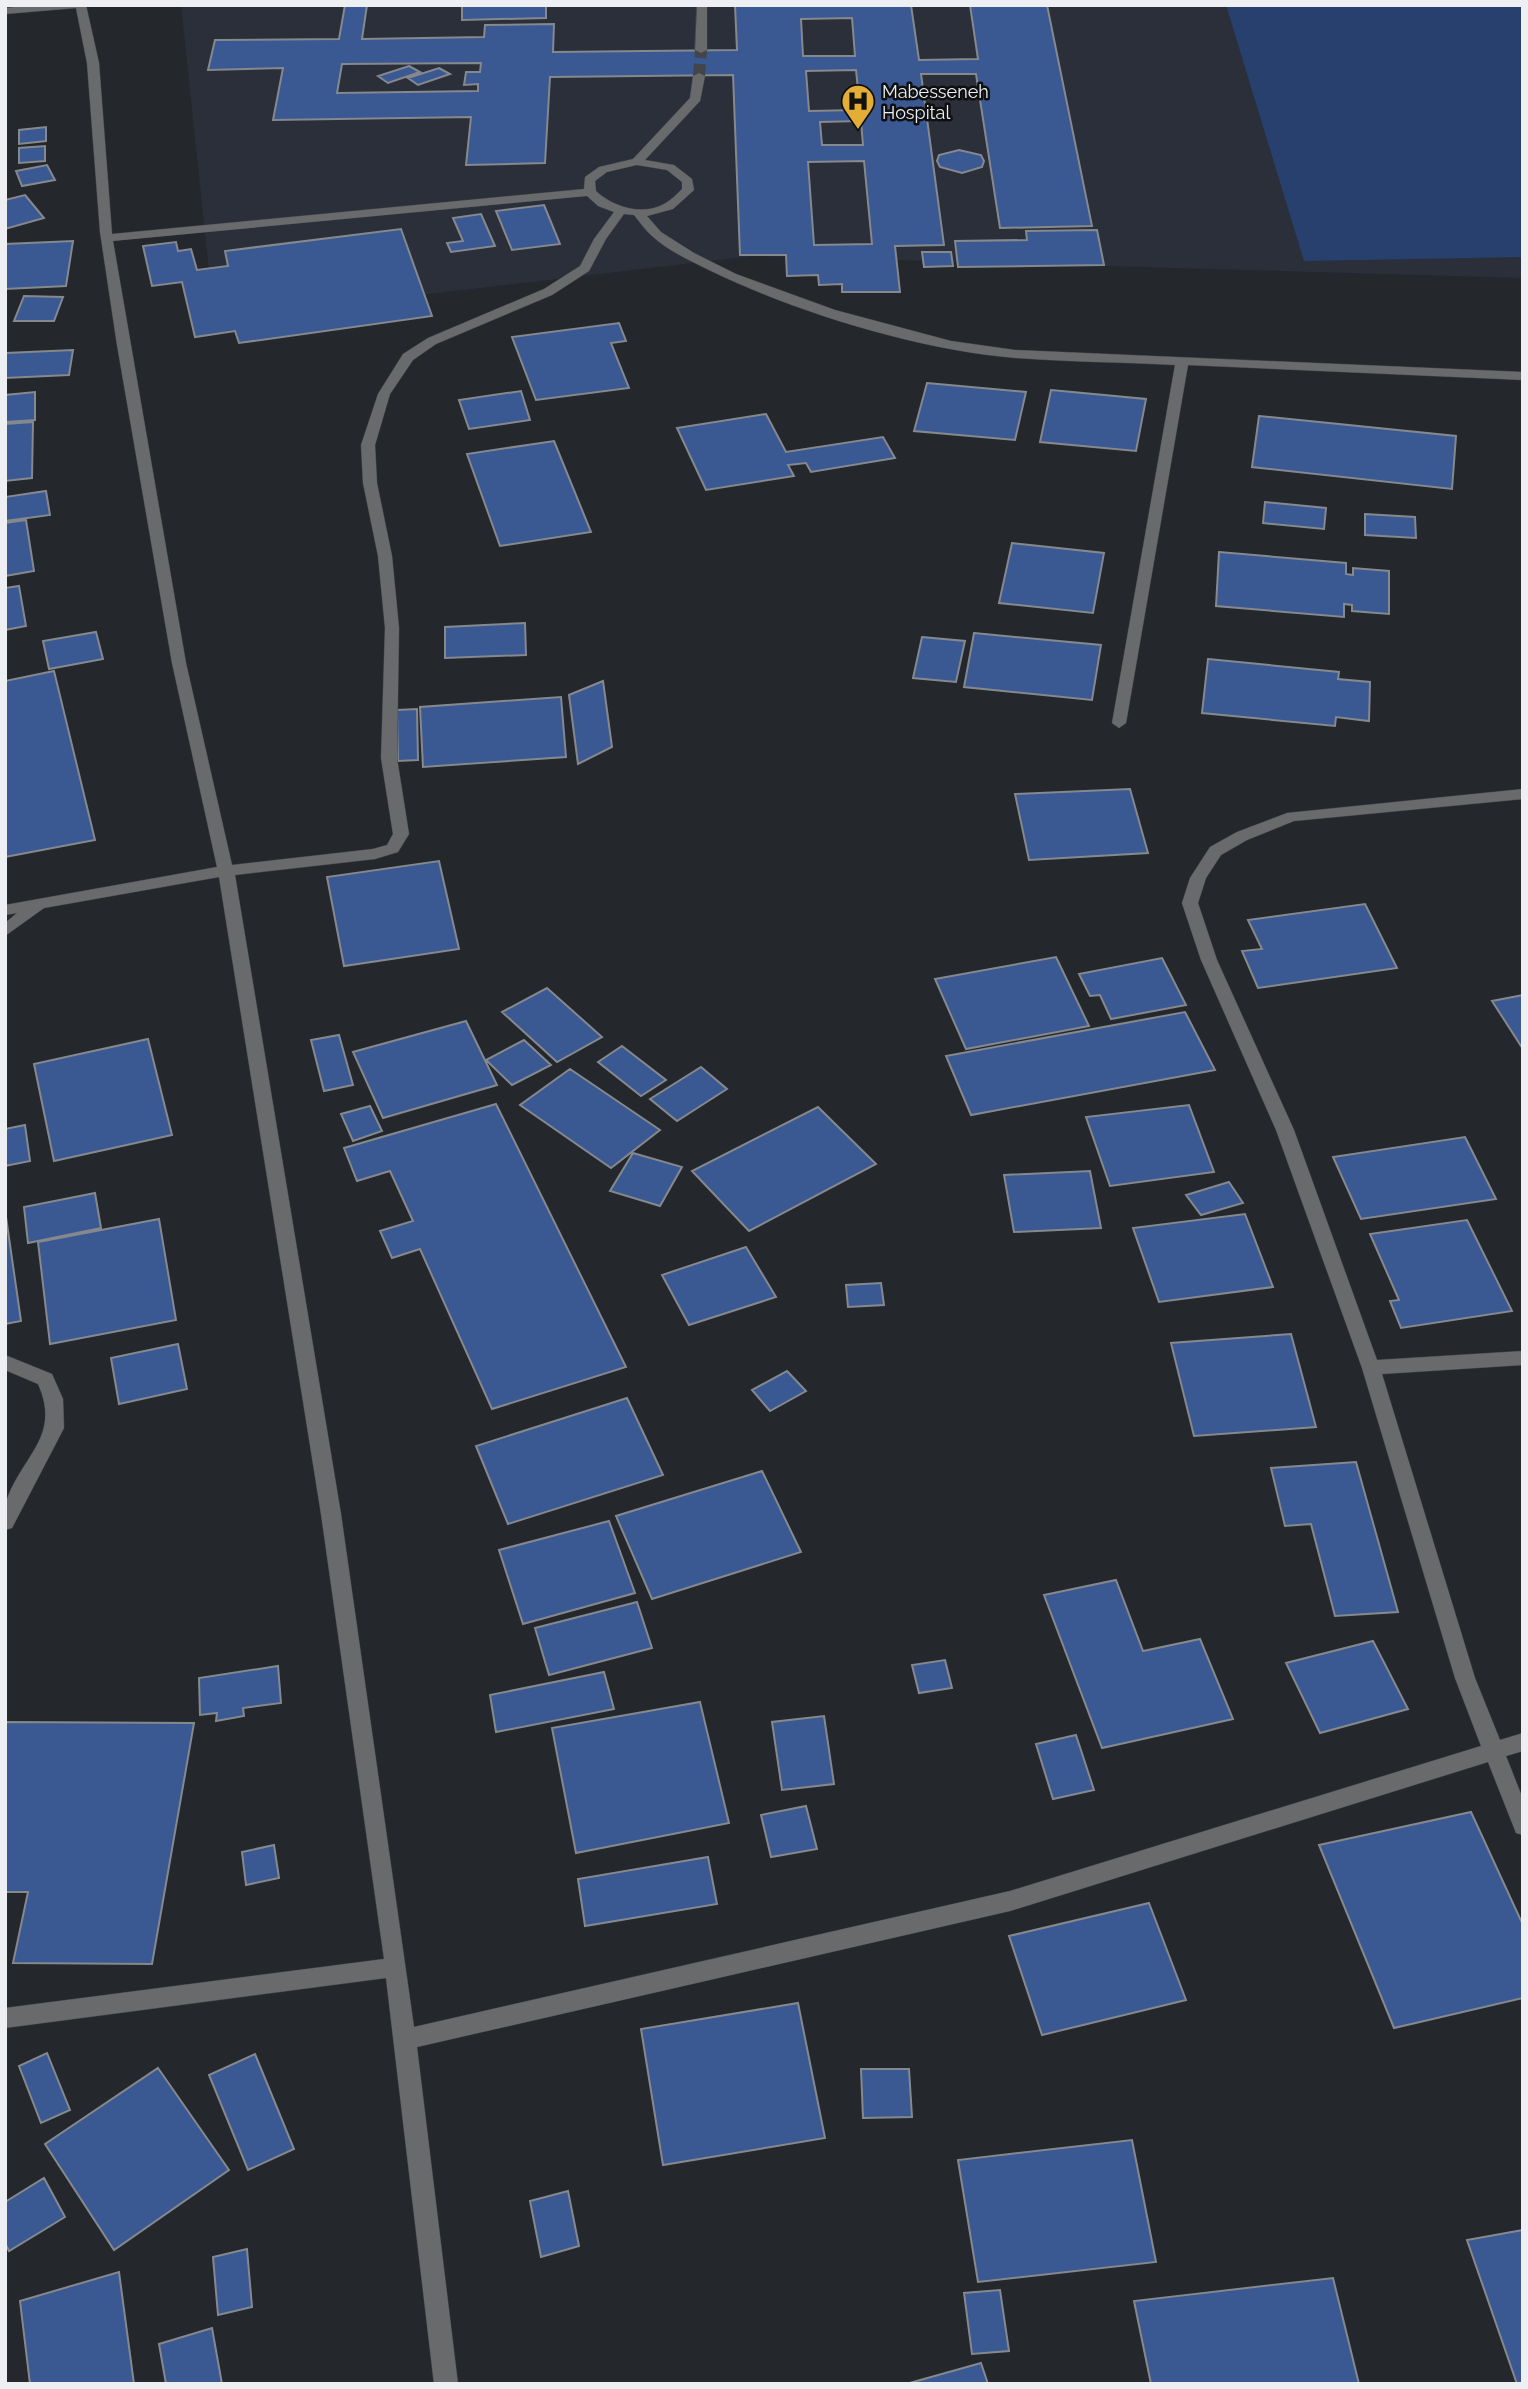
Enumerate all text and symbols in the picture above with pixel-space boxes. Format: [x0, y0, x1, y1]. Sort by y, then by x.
place label: Mabesseneh Hospital [882, 81, 989, 123]
hospital icon: Mabesseneh Hospital [839, 82, 877, 131]

